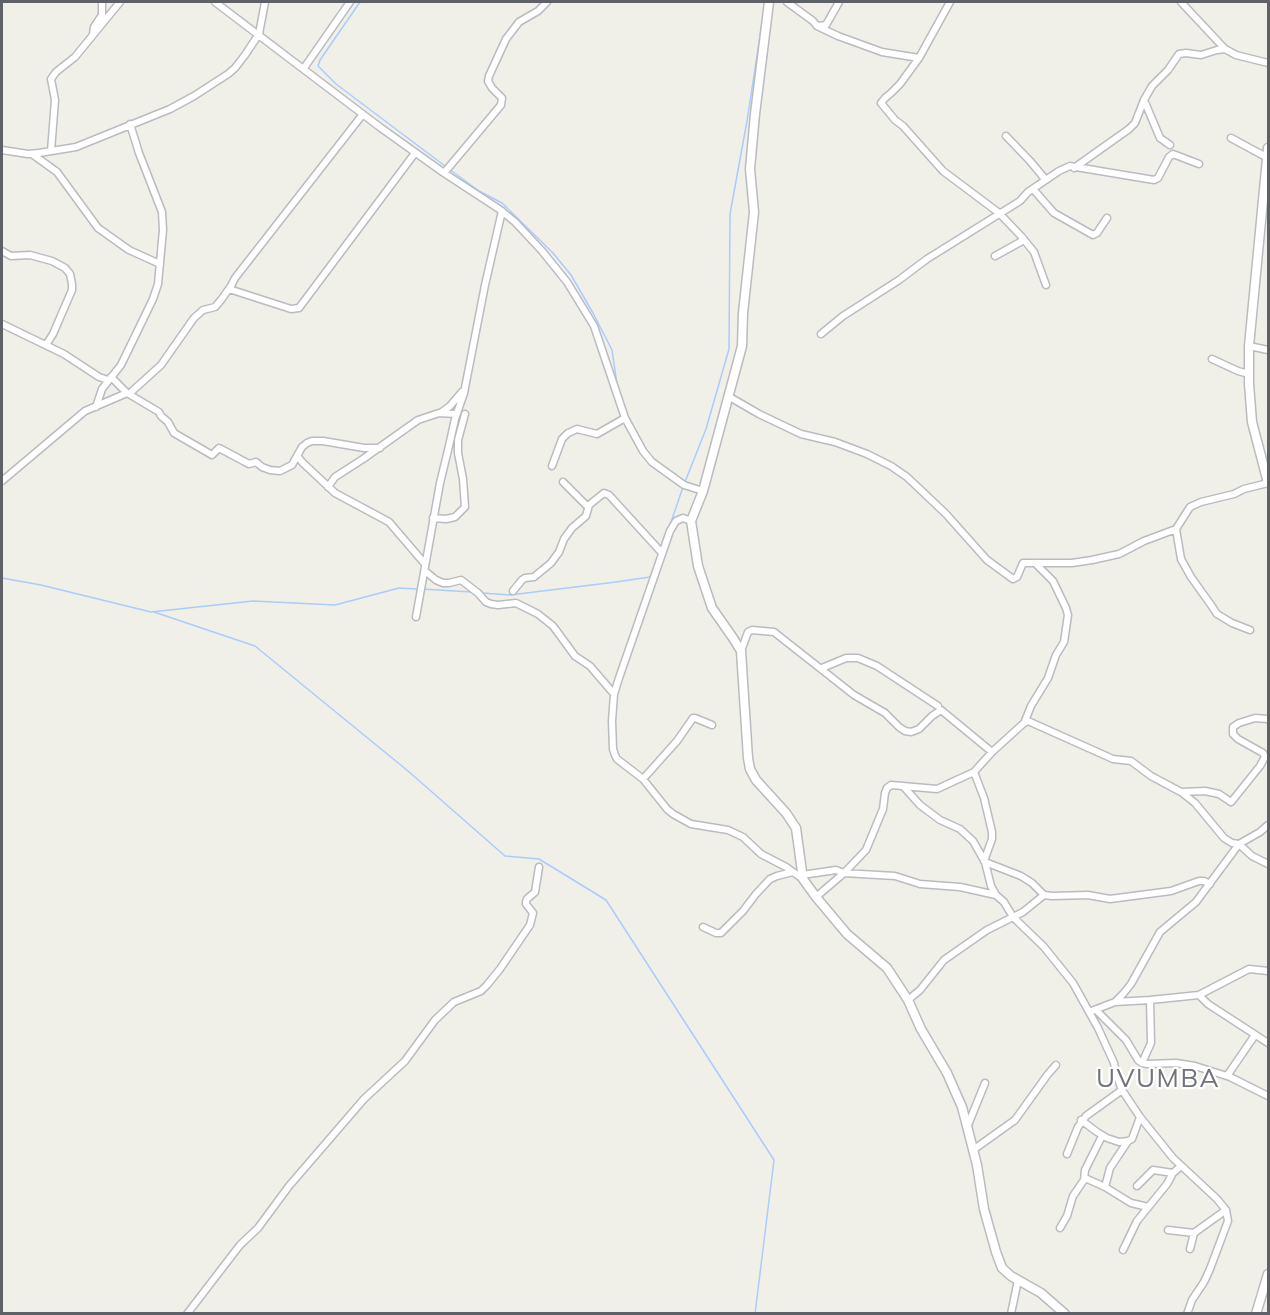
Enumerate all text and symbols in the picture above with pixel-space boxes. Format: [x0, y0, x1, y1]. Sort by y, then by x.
district label: UVUMBA [1096, 1063, 1220, 1095]

